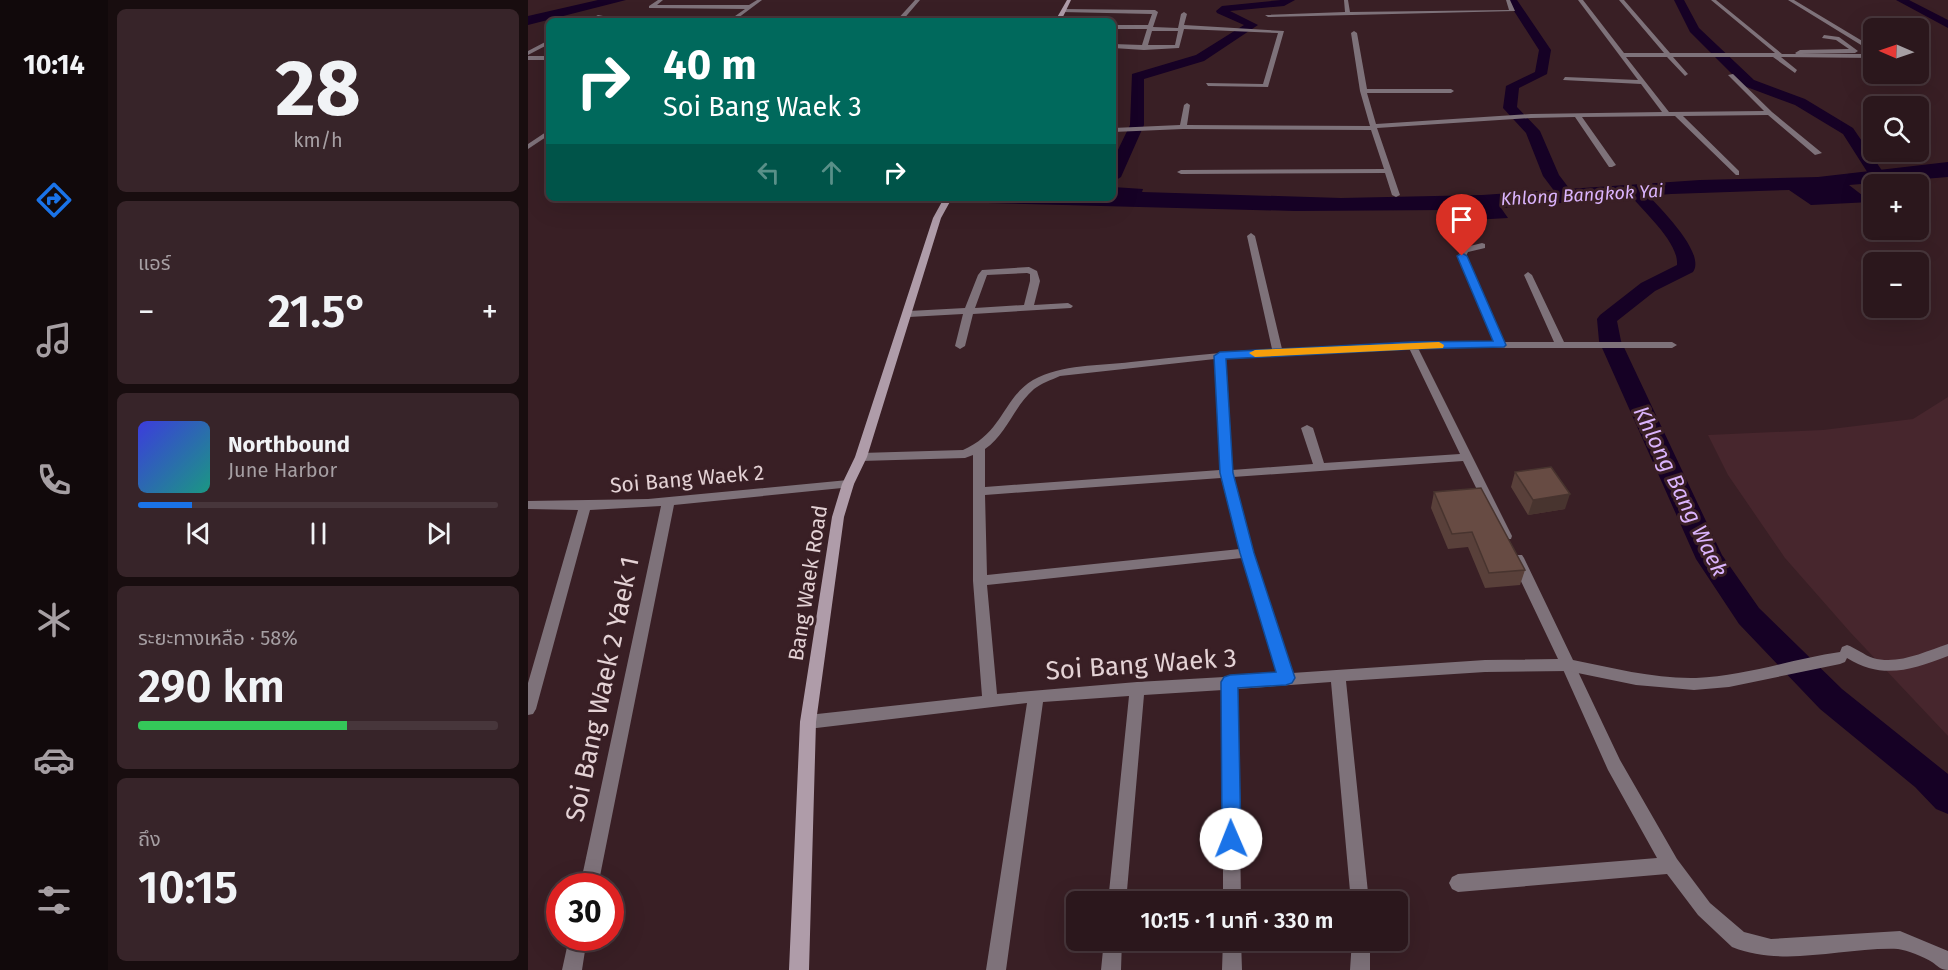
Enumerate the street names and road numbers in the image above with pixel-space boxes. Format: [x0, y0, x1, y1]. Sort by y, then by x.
street label: Soi Bang Waek 2 [609, 459, 765, 499]
street label: Bang Waek Road [783, 503, 833, 663]
street label: Soi Bang Waek 2 Yaek 1 [559, 554, 646, 824]
street label: Soi Bang Waek 3 [1044, 642, 1238, 687]

